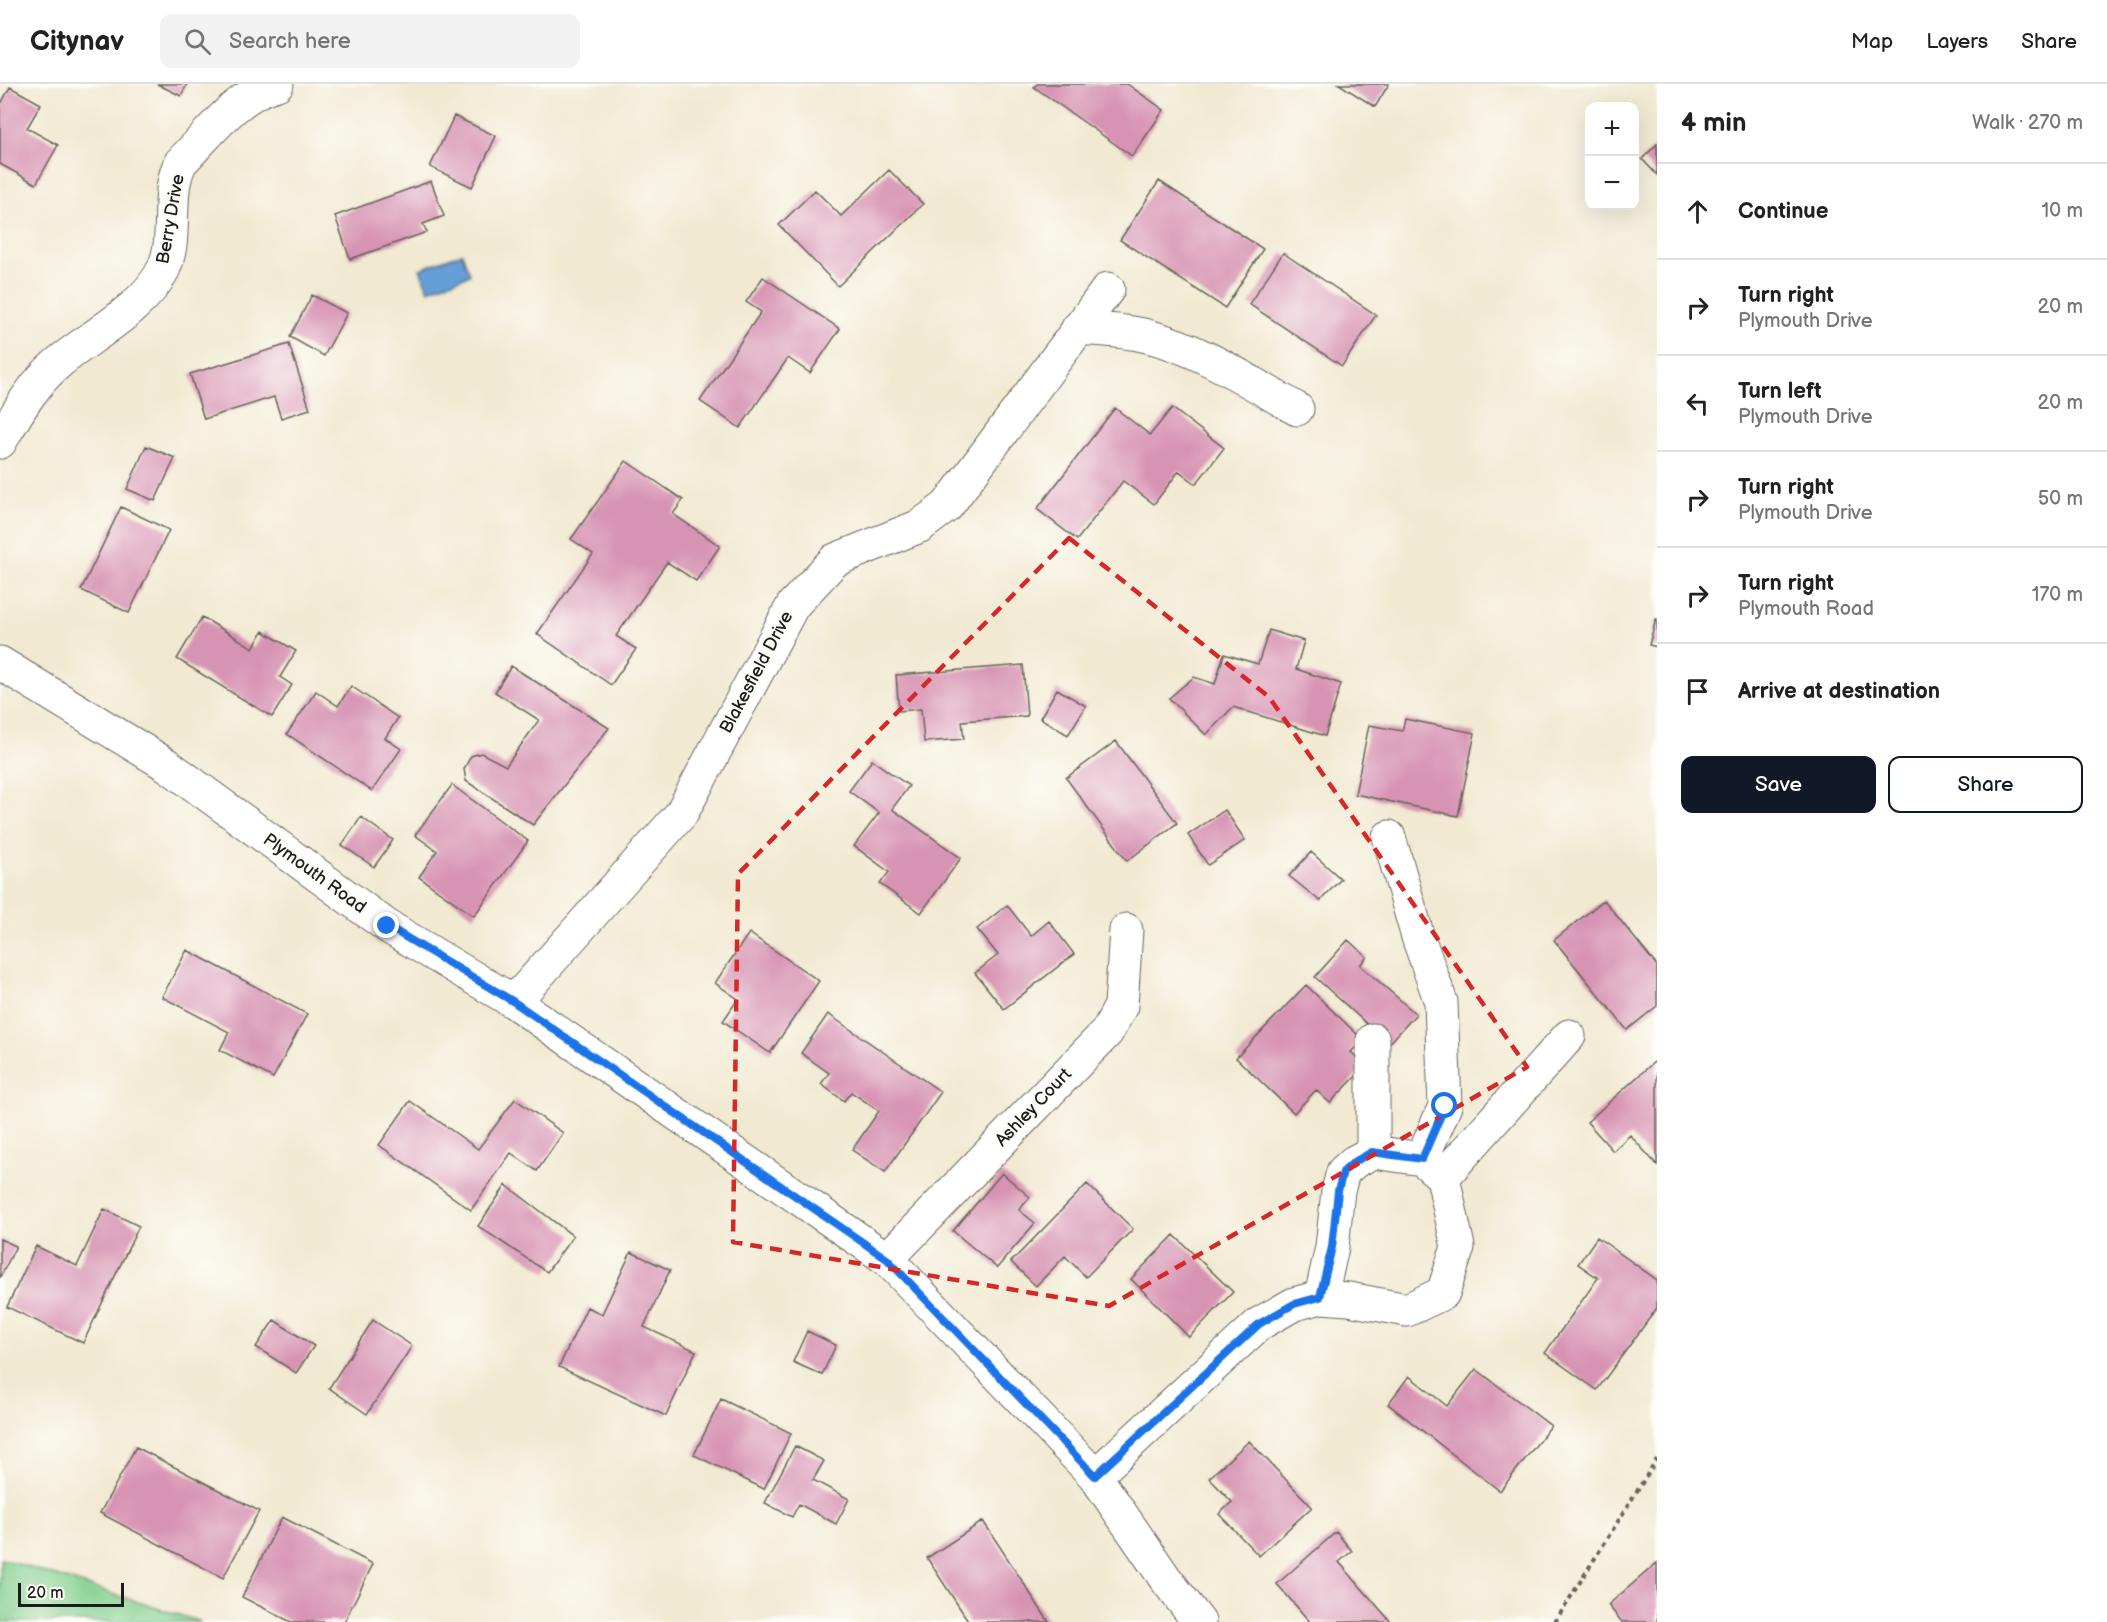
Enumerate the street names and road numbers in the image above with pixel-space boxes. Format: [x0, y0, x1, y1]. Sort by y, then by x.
street label: Berry Drive [152, 172, 189, 266]
street label: Blakesfield Drive [715, 607, 798, 737]
street label: Plymouth Road [259, 829, 370, 918]
street label: Ashley Court [991, 1064, 1076, 1151]

